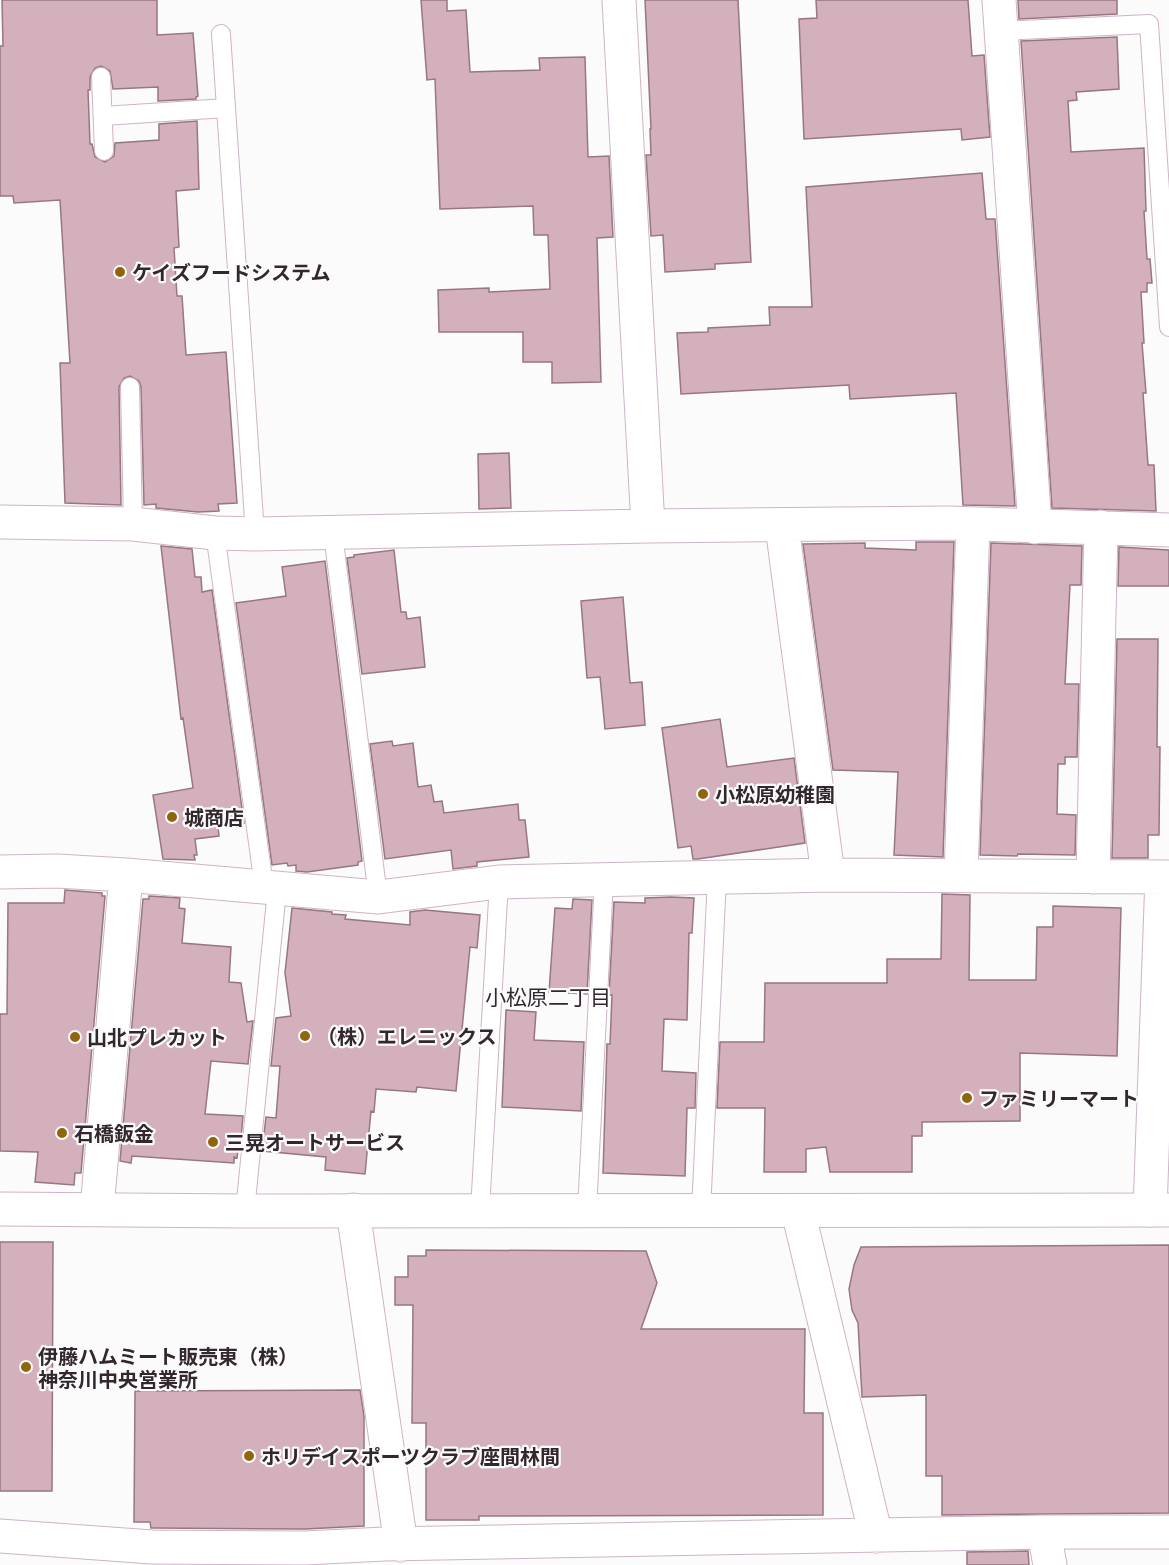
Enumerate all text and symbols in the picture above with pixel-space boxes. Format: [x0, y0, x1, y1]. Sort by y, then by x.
place label: ケイズフードシステム [132, 260, 330, 284]
marker: ケイズフードシステム [113, 265, 127, 279]
place label: 小松原幼稚園 [715, 782, 835, 806]
marker: 小松原幼稚園 [696, 787, 710, 801]
place label: 城商店 [184, 805, 244, 829]
marker: 城商店 [165, 810, 179, 824]
district label: 小松原二丁目 [485, 984, 611, 1009]
place label: （株）エレニックス [317, 1024, 496, 1048]
place label: 山北プレカット [87, 1025, 227, 1049]
marker: （株）エレニックス [298, 1029, 312, 1043]
marker: 山北プレカット [68, 1030, 82, 1044]
place label: ファミリーマート [979, 1086, 1139, 1110]
marker: ファミリーマート [960, 1091, 974, 1105]
place label: 石橋鈑金 [74, 1121, 154, 1145]
marker: 石橋鈑金 [55, 1126, 69, 1140]
place label: 三晃オートサービス [225, 1130, 405, 1154]
marker: 三晃オートサービス [206, 1135, 220, 1149]
place label: 伊藤ハムミート販売東（株） 神奈川中央営業所 [38, 1344, 298, 1391]
marker: 伊藤ハムミート販売東（株） 神奈川中央営業所 [19, 1360, 33, 1374]
place label: ホリデイスポーツクラブ座間林間 [261, 1444, 560, 1468]
marker: ホリデイスポーツクラブ座間林間 [242, 1449, 256, 1463]

